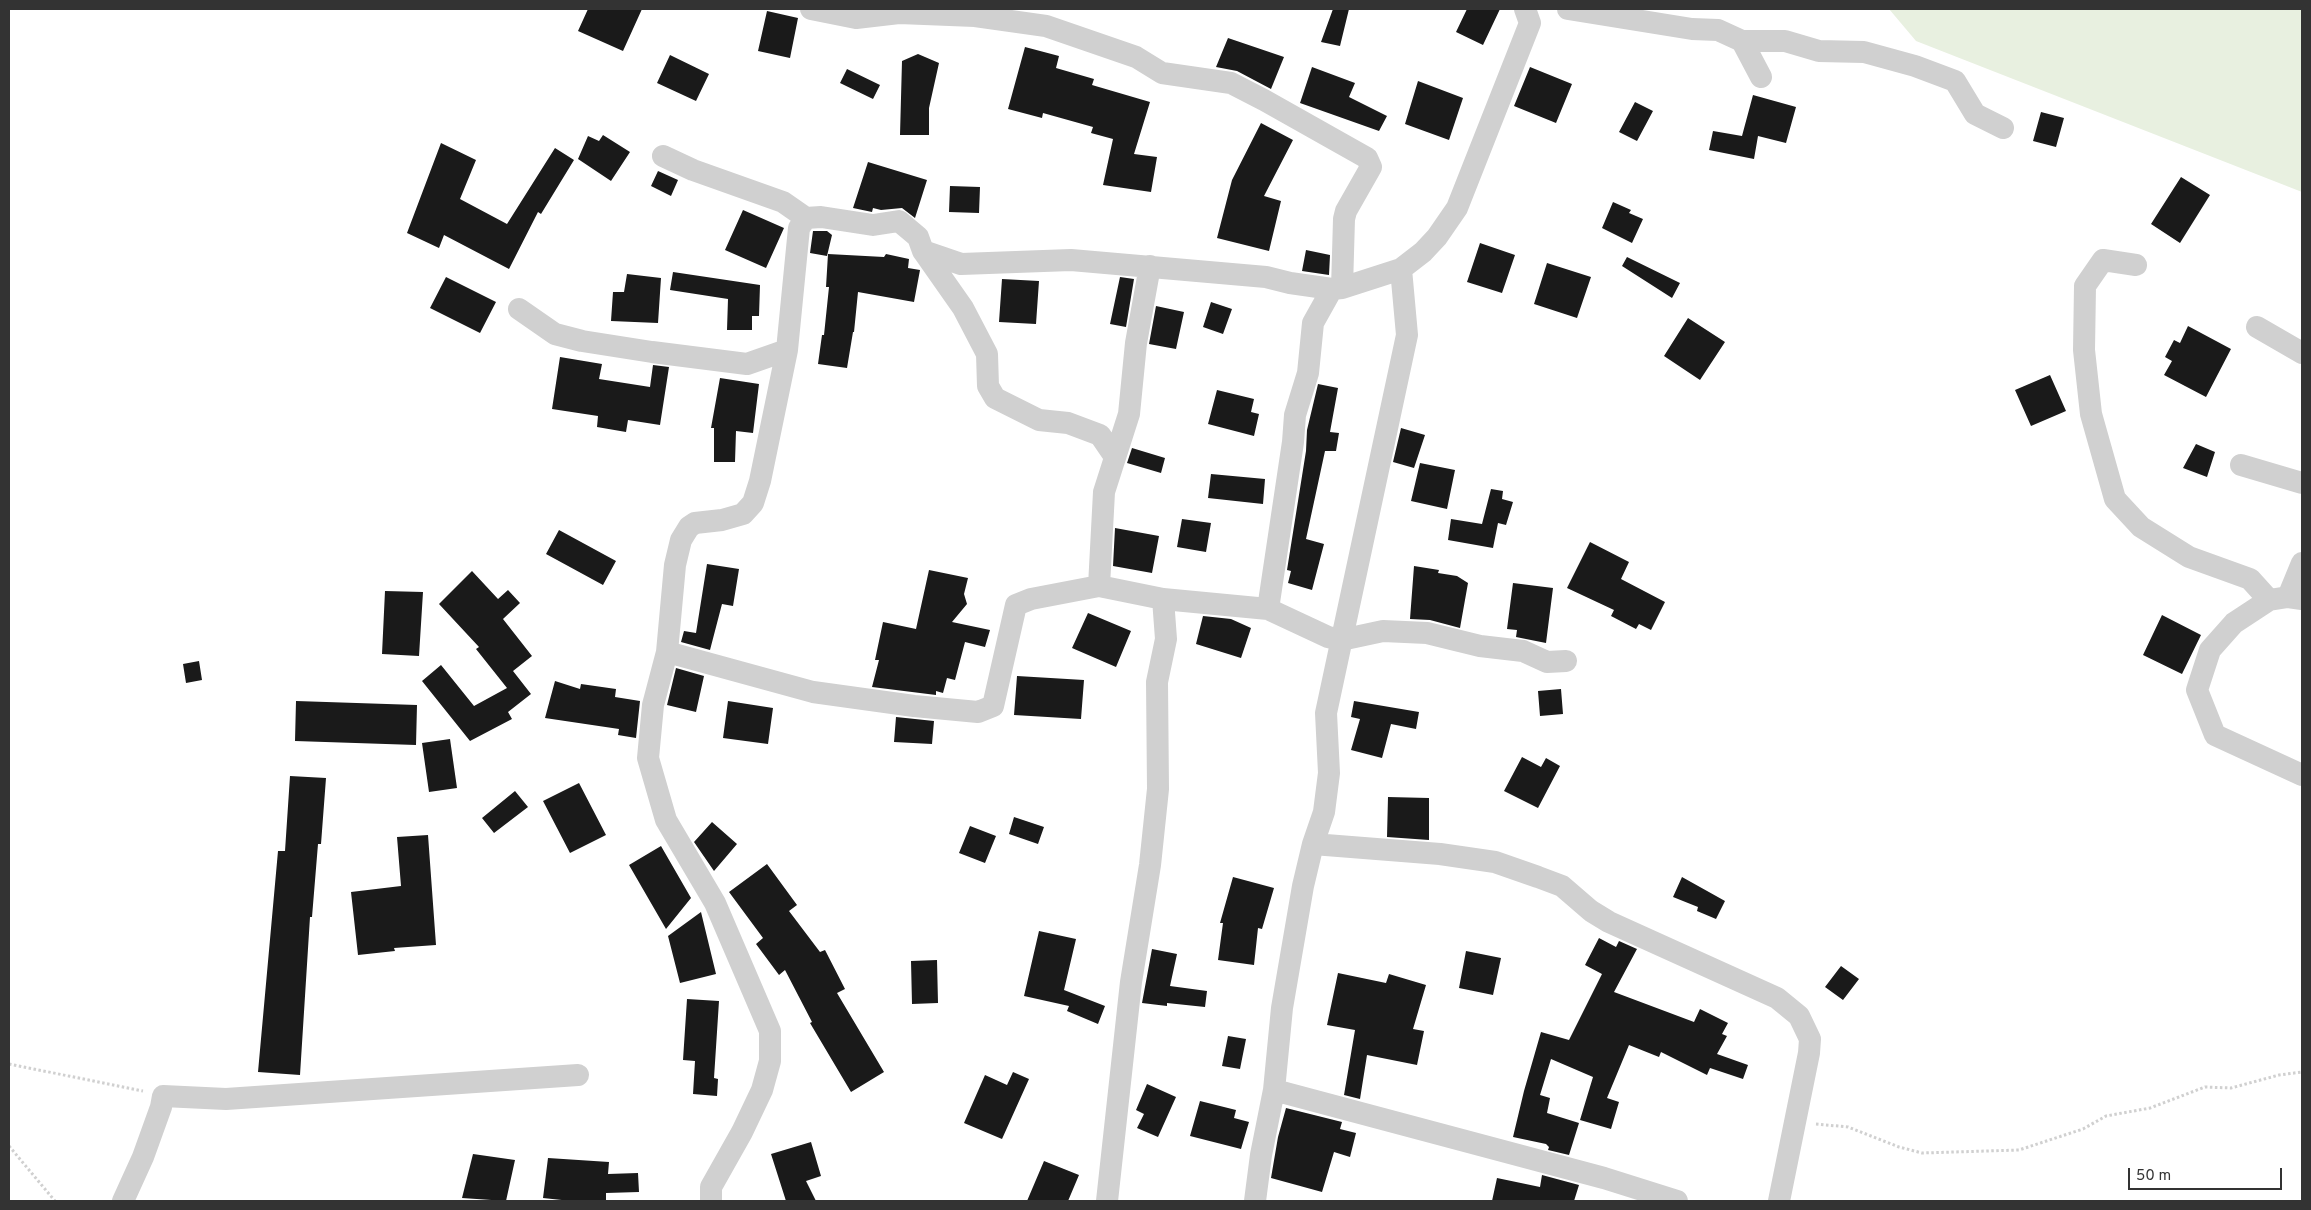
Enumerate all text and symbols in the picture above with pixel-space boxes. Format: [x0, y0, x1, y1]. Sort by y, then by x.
scale bar [2131, 1158, 2285, 1190]
text: 50 m [2136, 1167, 2171, 1186]

